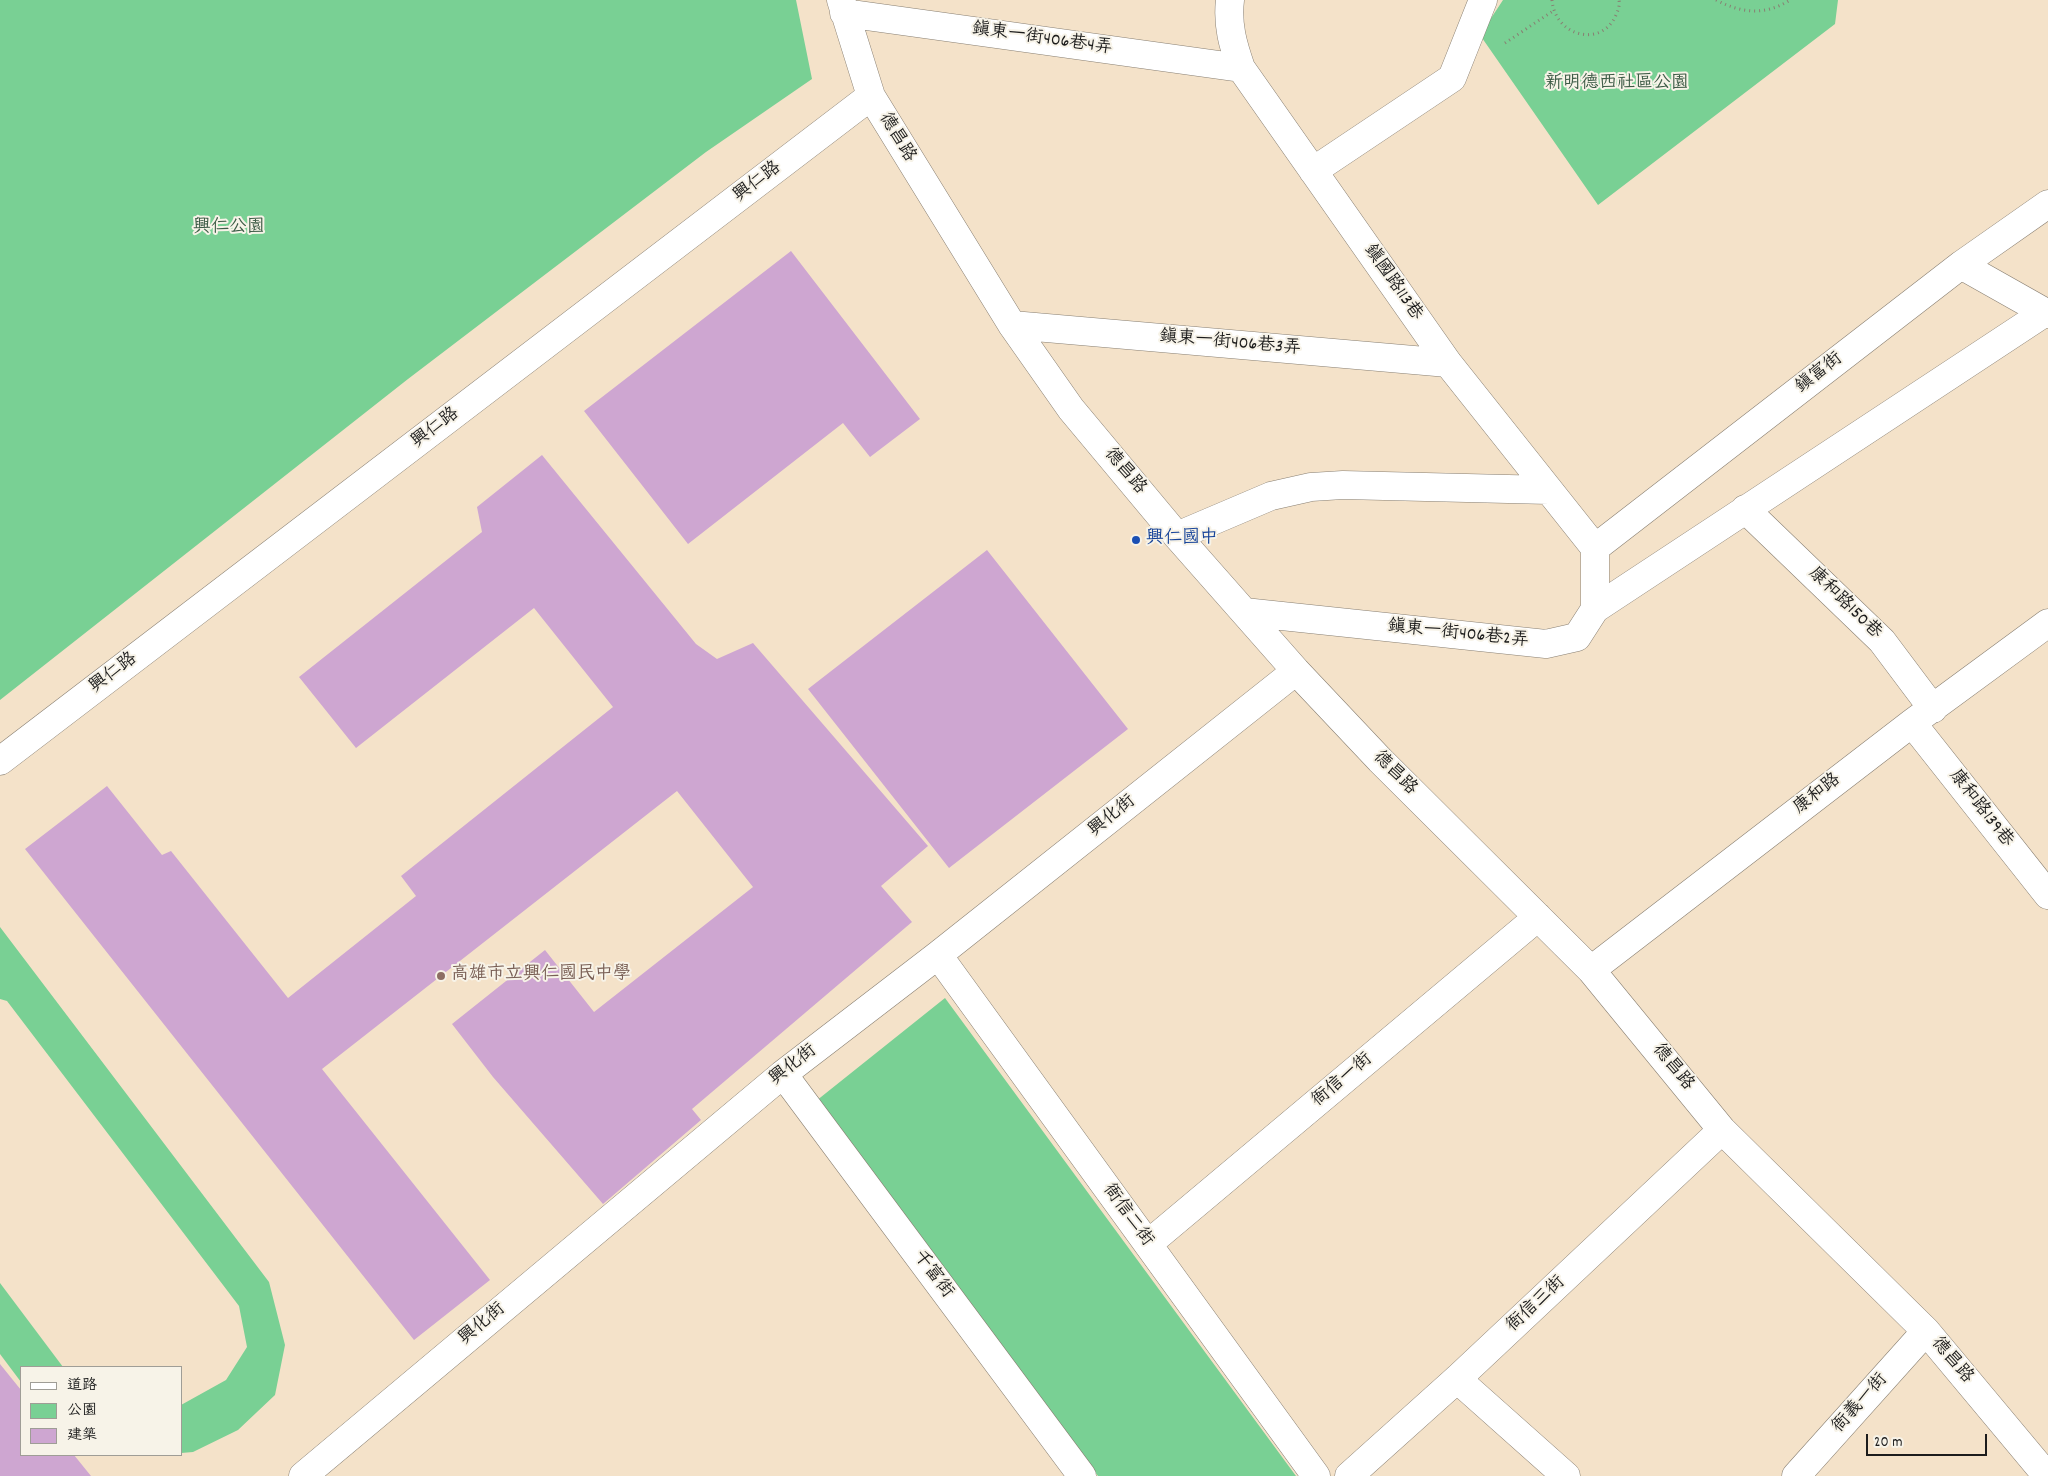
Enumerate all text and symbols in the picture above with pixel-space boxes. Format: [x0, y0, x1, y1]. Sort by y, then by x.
street label: 鎮東一街406巷4弄 [970, 19, 1114, 61]
park label: 新明德西社區公園 [1545, 74, 1689, 96]
street label: 德昌路 [873, 109, 919, 167]
street label: 興仁路 [730, 158, 786, 208]
park label: 興仁公園 [193, 218, 265, 240]
street label: 鎮國路113巷 [1358, 241, 1426, 325]
street label: 鎮東一街406巷3弄 [1158, 327, 1302, 361]
street label: 鎮富街 [1792, 349, 1848, 399]
street label: 興仁路 [408, 404, 464, 454]
street label: 德昌路 [1098, 444, 1150, 500]
place label: 興仁國中 [1146, 529, 1218, 551]
marker: 興仁國中 [1130, 534, 1142, 546]
street label: 康和路150巷 [1803, 564, 1885, 644]
street label: 鎮東一街406巷2弄 [1386, 617, 1530, 653]
street label: 興仁路 [86, 649, 142, 699]
street label: 德昌路 [1367, 747, 1421, 801]
street label: 康和路139巷 [1943, 766, 2017, 852]
street label: 康和路 [1790, 770, 1846, 820]
street label: 興化街 [1085, 792, 1141, 842]
place label: 高雄市立興仁國民中學 [451, 965, 631, 987]
marker: 高雄市立興仁國民中學 [435, 970, 447, 982]
street label: 德昌路 [1647, 1040, 1697, 1096]
street label: 興化街 [766, 1041, 822, 1091]
street label: 衙信一街 [1308, 1050, 1378, 1112]
street label: 衙信二街 [1097, 1181, 1157, 1251]
street label: 千富街 [907, 1247, 957, 1303]
street label: 衙信三街 [1503, 1273, 1571, 1337]
street label: 興化街 [455, 1299, 511, 1351]
street label: 德昌路 [1925, 1333, 1977, 1389]
legend [20, 1366, 182, 1456]
street label: 衙義一街 [1829, 1370, 1893, 1438]
text: 道路 [67, 1375, 97, 1397]
text: 公園 [67, 1400, 97, 1422]
scale bar [1868, 1424, 1989, 1456]
text: 建築 [67, 1425, 97, 1447]
text: 20 m [1874, 1432, 1902, 1454]

